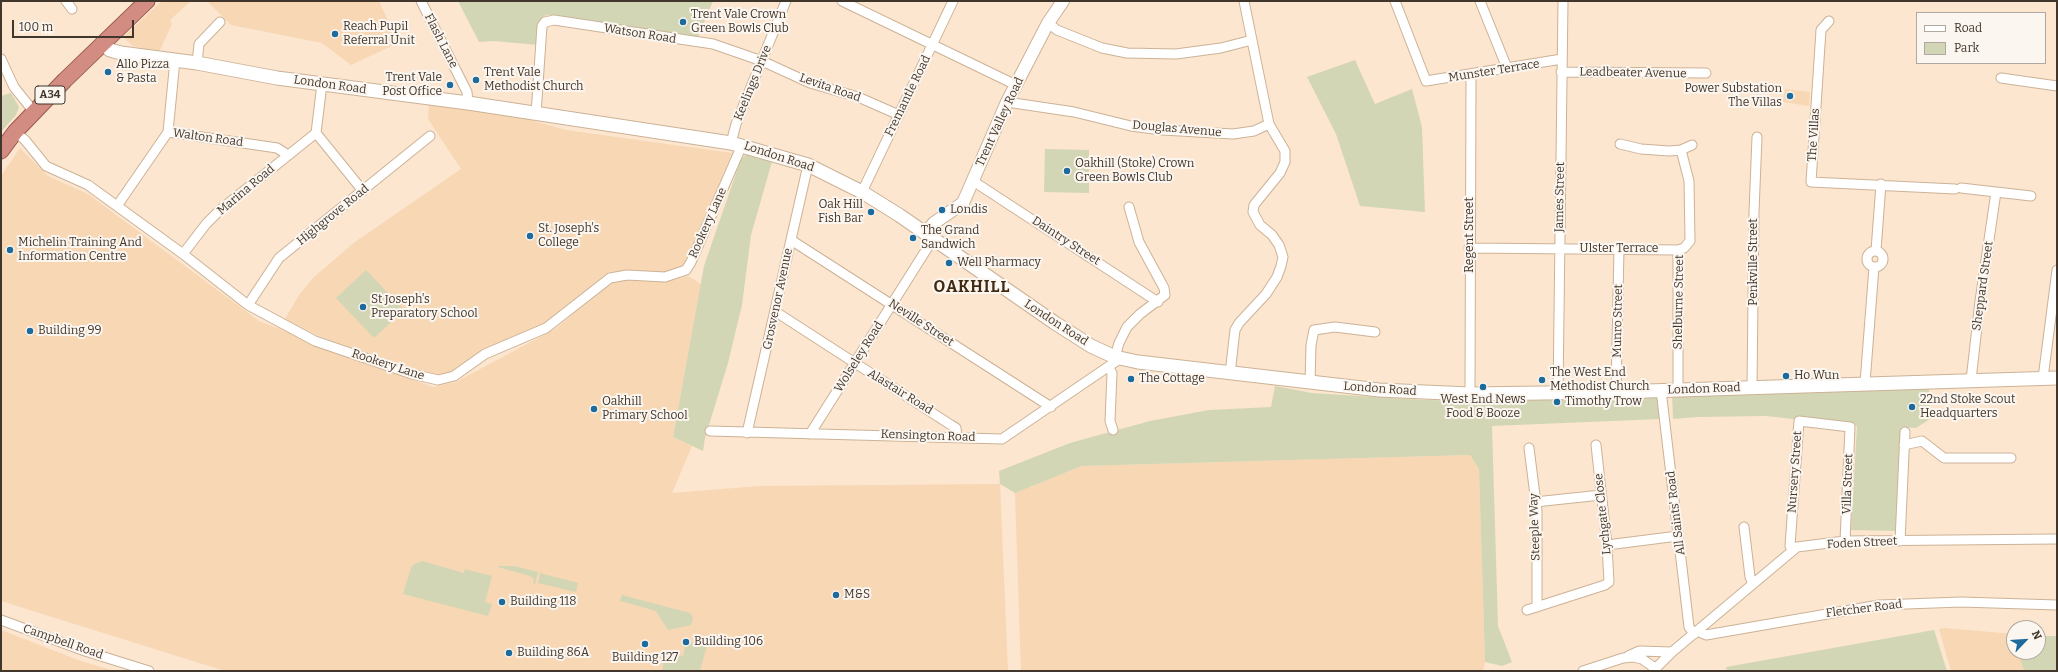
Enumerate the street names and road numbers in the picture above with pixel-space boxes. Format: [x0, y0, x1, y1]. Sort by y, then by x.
street label: Flash Lane [421, 11, 461, 71]
street label: Watson Road [603, 21, 677, 47]
street label: Keelings Drive [731, 43, 775, 123]
street label: Fremantle Road [882, 53, 934, 139]
street label: Munster Terrace [1447, 57, 1541, 85]
street label: Leadbeater Avenue [1579, 65, 1687, 81]
street label: Levita Road [797, 71, 863, 105]
street label: London Road [293, 73, 367, 97]
street label: Trent Valley Road [973, 75, 1027, 169]
road number: A34 [35, 86, 65, 104]
street label: The Villas [1805, 108, 1823, 162]
street label: Douglas Avenue [1132, 118, 1222, 140]
street label: Walton Road [172, 126, 244, 150]
street label: London Road [742, 139, 816, 175]
street label: Marina Road [214, 162, 278, 218]
street label: James Street [1552, 162, 1568, 232]
street label: Highgrove Road [294, 182, 372, 248]
street label: Rookery Lane [686, 185, 730, 261]
street label: Regent Street [1463, 197, 1477, 273]
street label: Daintry Street [1029, 214, 1103, 268]
street label: Penkville Street [1747, 218, 1761, 306]
street label: Sheppard Street [1970, 240, 1996, 332]
street label: Ulster Terrace [1580, 242, 1658, 256]
street label: Grosvenor Avenue [760, 247, 796, 351]
street label: Shelburne Street [1671, 255, 1687, 349]
street label: Munro Street [1610, 284, 1626, 358]
street label: Neville Street [886, 296, 956, 350]
street label: London Road [1021, 297, 1091, 349]
street label: Wolseley Road [831, 319, 887, 395]
street label: Rookery Lane [350, 346, 426, 384]
street label: Alastair Road [865, 366, 935, 418]
street label: London Road [1343, 379, 1417, 399]
street label: London Road [1667, 381, 1741, 397]
street label: Kensington Road [880, 427, 976, 445]
street label: Nursery Street [1785, 430, 1805, 514]
street label: Villa Street [1840, 453, 1856, 515]
street label: All Saints' Road [1664, 470, 1688, 556]
street label: Lychgate Close [1592, 473, 1614, 555]
street label: Steeple Way [1527, 493, 1543, 561]
street label: Foden Street [1826, 534, 1898, 552]
street label: Fletcher Road [1825, 597, 1903, 621]
street label: Campbell Road [21, 622, 105, 662]

